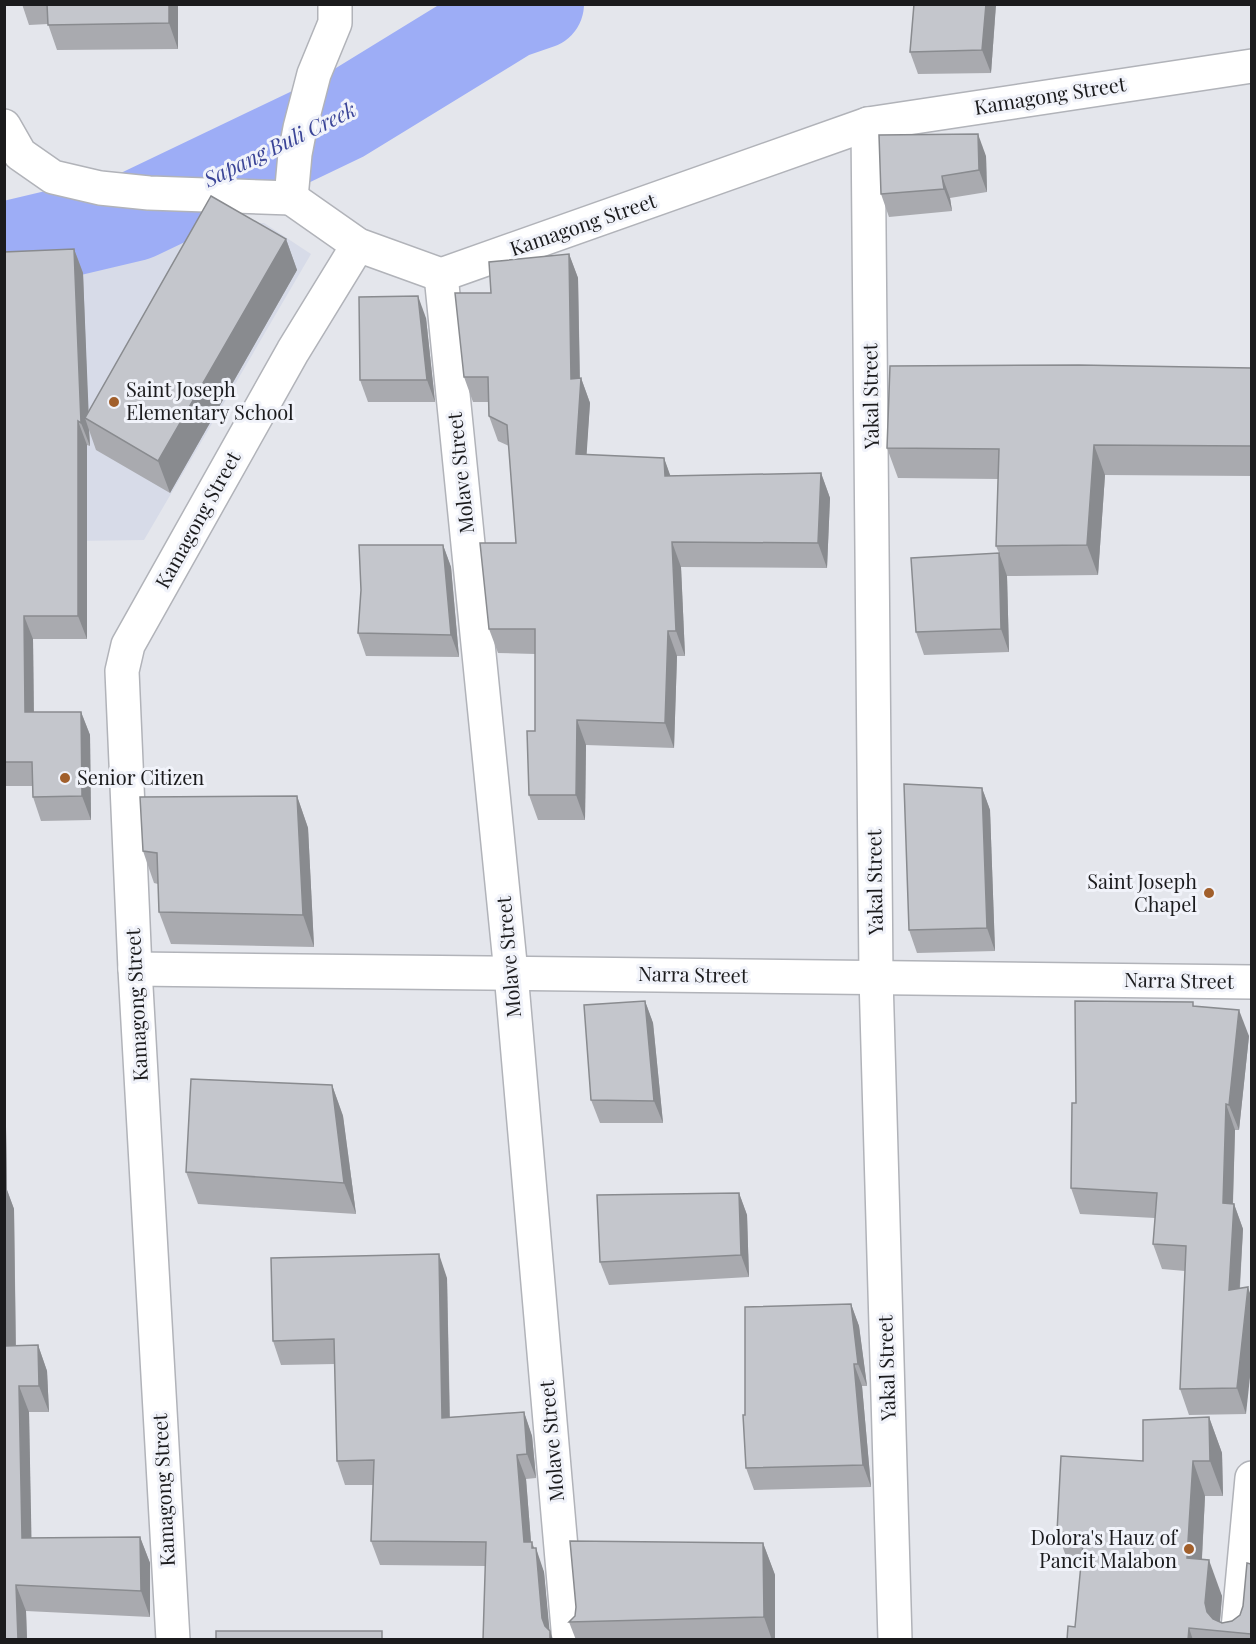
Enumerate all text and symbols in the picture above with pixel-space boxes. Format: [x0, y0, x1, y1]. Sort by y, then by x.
street label: Kamagong Street [972, 69, 1128, 120]
water label: Sapang Buli Creek [197, 94, 360, 193]
street label: Kamagong Street [506, 186, 660, 261]
street label: Yakal Street [855, 342, 884, 450]
place label: Saint Joseph Elementary School [126, 375, 294, 425]
marker: Saint Joseph Elementary School [107, 395, 121, 409]
street label: Molave Street [440, 410, 479, 535]
street label: Kamagong Street [148, 445, 246, 593]
place label: Senior Citizen [77, 763, 204, 790]
marker: Senior Citizen [58, 771, 72, 785]
street label: Yakal Street [859, 828, 888, 936]
place label: Saint Joseph Chapel [1087, 867, 1197, 917]
marker: Saint Joseph Chapel [1202, 886, 1216, 900]
street label: Molave Street [489, 894, 526, 1019]
street label: Kamagong Street [118, 927, 153, 1082]
street label: Narra Street [638, 959, 749, 988]
street label: Narra Street [1124, 965, 1235, 994]
street label: Yakal Street [870, 1314, 901, 1422]
street label: Molave Street [532, 1378, 569, 1503]
street label: Kamagong Street [145, 1412, 180, 1567]
place label: Dolora's Hauz of Pancit Malabon [1030, 1523, 1178, 1573]
marker: Dolora's Hauz of Pancit Malabon [1182, 1542, 1196, 1556]

